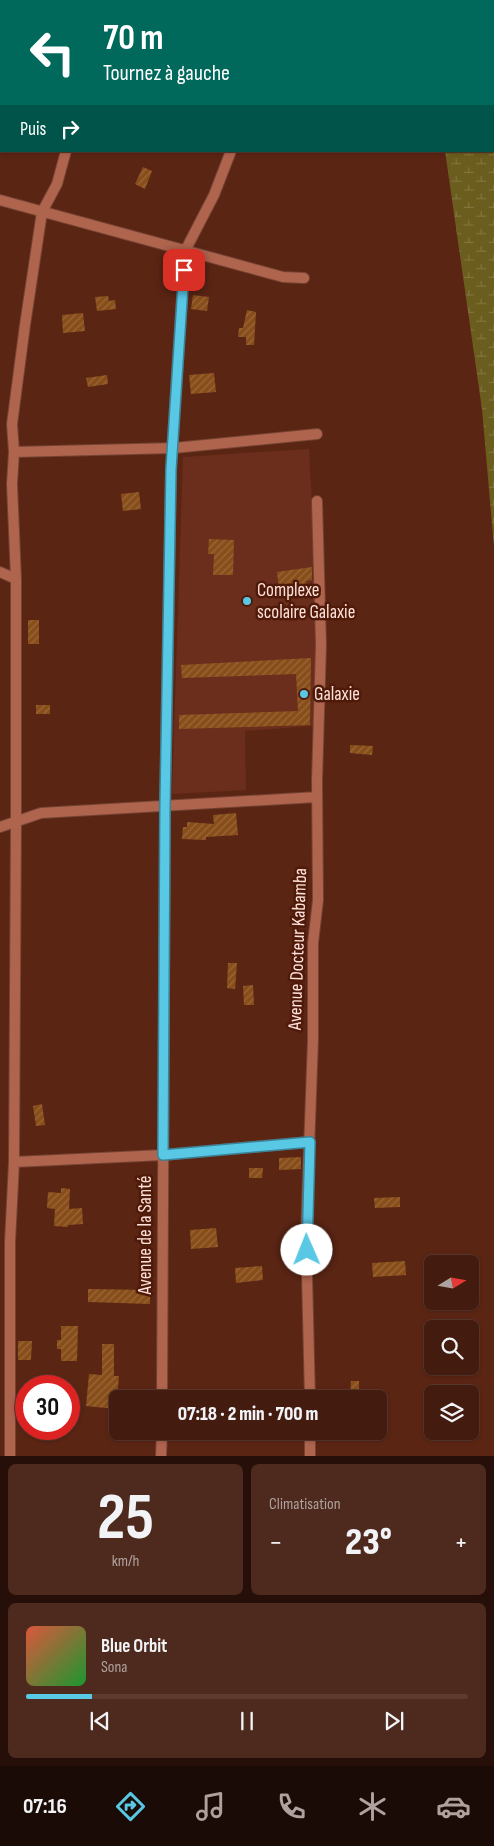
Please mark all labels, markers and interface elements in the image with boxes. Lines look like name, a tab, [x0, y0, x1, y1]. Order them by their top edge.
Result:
text: 70 m	[103, 17, 163, 60]
icon: left	[20, 20, 85, 85]
text: Tournez à gauche	[103, 60, 230, 87]
icon: right	[56, 115, 84, 143]
text: Puis	[20, 118, 46, 141]
pin	[163, 249, 205, 291]
icon: arrive	[170, 256, 198, 284]
place label: Complexe scolaire Galaxie	[257, 579, 355, 624]
marker: Complexe scolaire Galaxie	[241, 595, 253, 607]
place label: Galaxie	[314, 683, 360, 706]
marker: Galaxie	[298, 688, 310, 700]
street label: Avenue Docteur Kabamba	[284, 868, 312, 1031]
street label: Avenue de la Santé	[134, 1176, 157, 1295]
position arrow	[280, 1223, 332, 1275]
north arrow	[424, 1255, 479, 1310]
map controls	[424, 1255, 479, 1440]
button: search	[424, 1320, 479, 1375]
speed limit sign: 30	[15, 1375, 80, 1440]
button: layers	[424, 1385, 479, 1440]
text: 07:18 · 2 min · 700 m	[178, 1403, 318, 1426]
text: 25	[97, 1480, 154, 1558]
text: Climatisation	[269, 1495, 341, 1514]
text: 23°	[345, 1520, 392, 1565]
text: −	[269, 1526, 283, 1559]
text: +	[454, 1526, 468, 1559]
text: km/h	[112, 1552, 139, 1571]
text: Blue Orbit	[101, 1635, 167, 1658]
text: Sona	[101, 1658, 128, 1677]
icon: previous	[86, 1707, 114, 1735]
icon: pause	[233, 1707, 261, 1735]
icon: next	[380, 1707, 408, 1735]
icon: directions	[113, 1789, 148, 1824]
icon: music	[193, 1789, 228, 1824]
icon: phone	[274, 1789, 309, 1824]
icon: climate	[355, 1789, 390, 1824]
icon: car	[436, 1789, 471, 1824]
text: 07:16	[23, 1793, 67, 1820]

